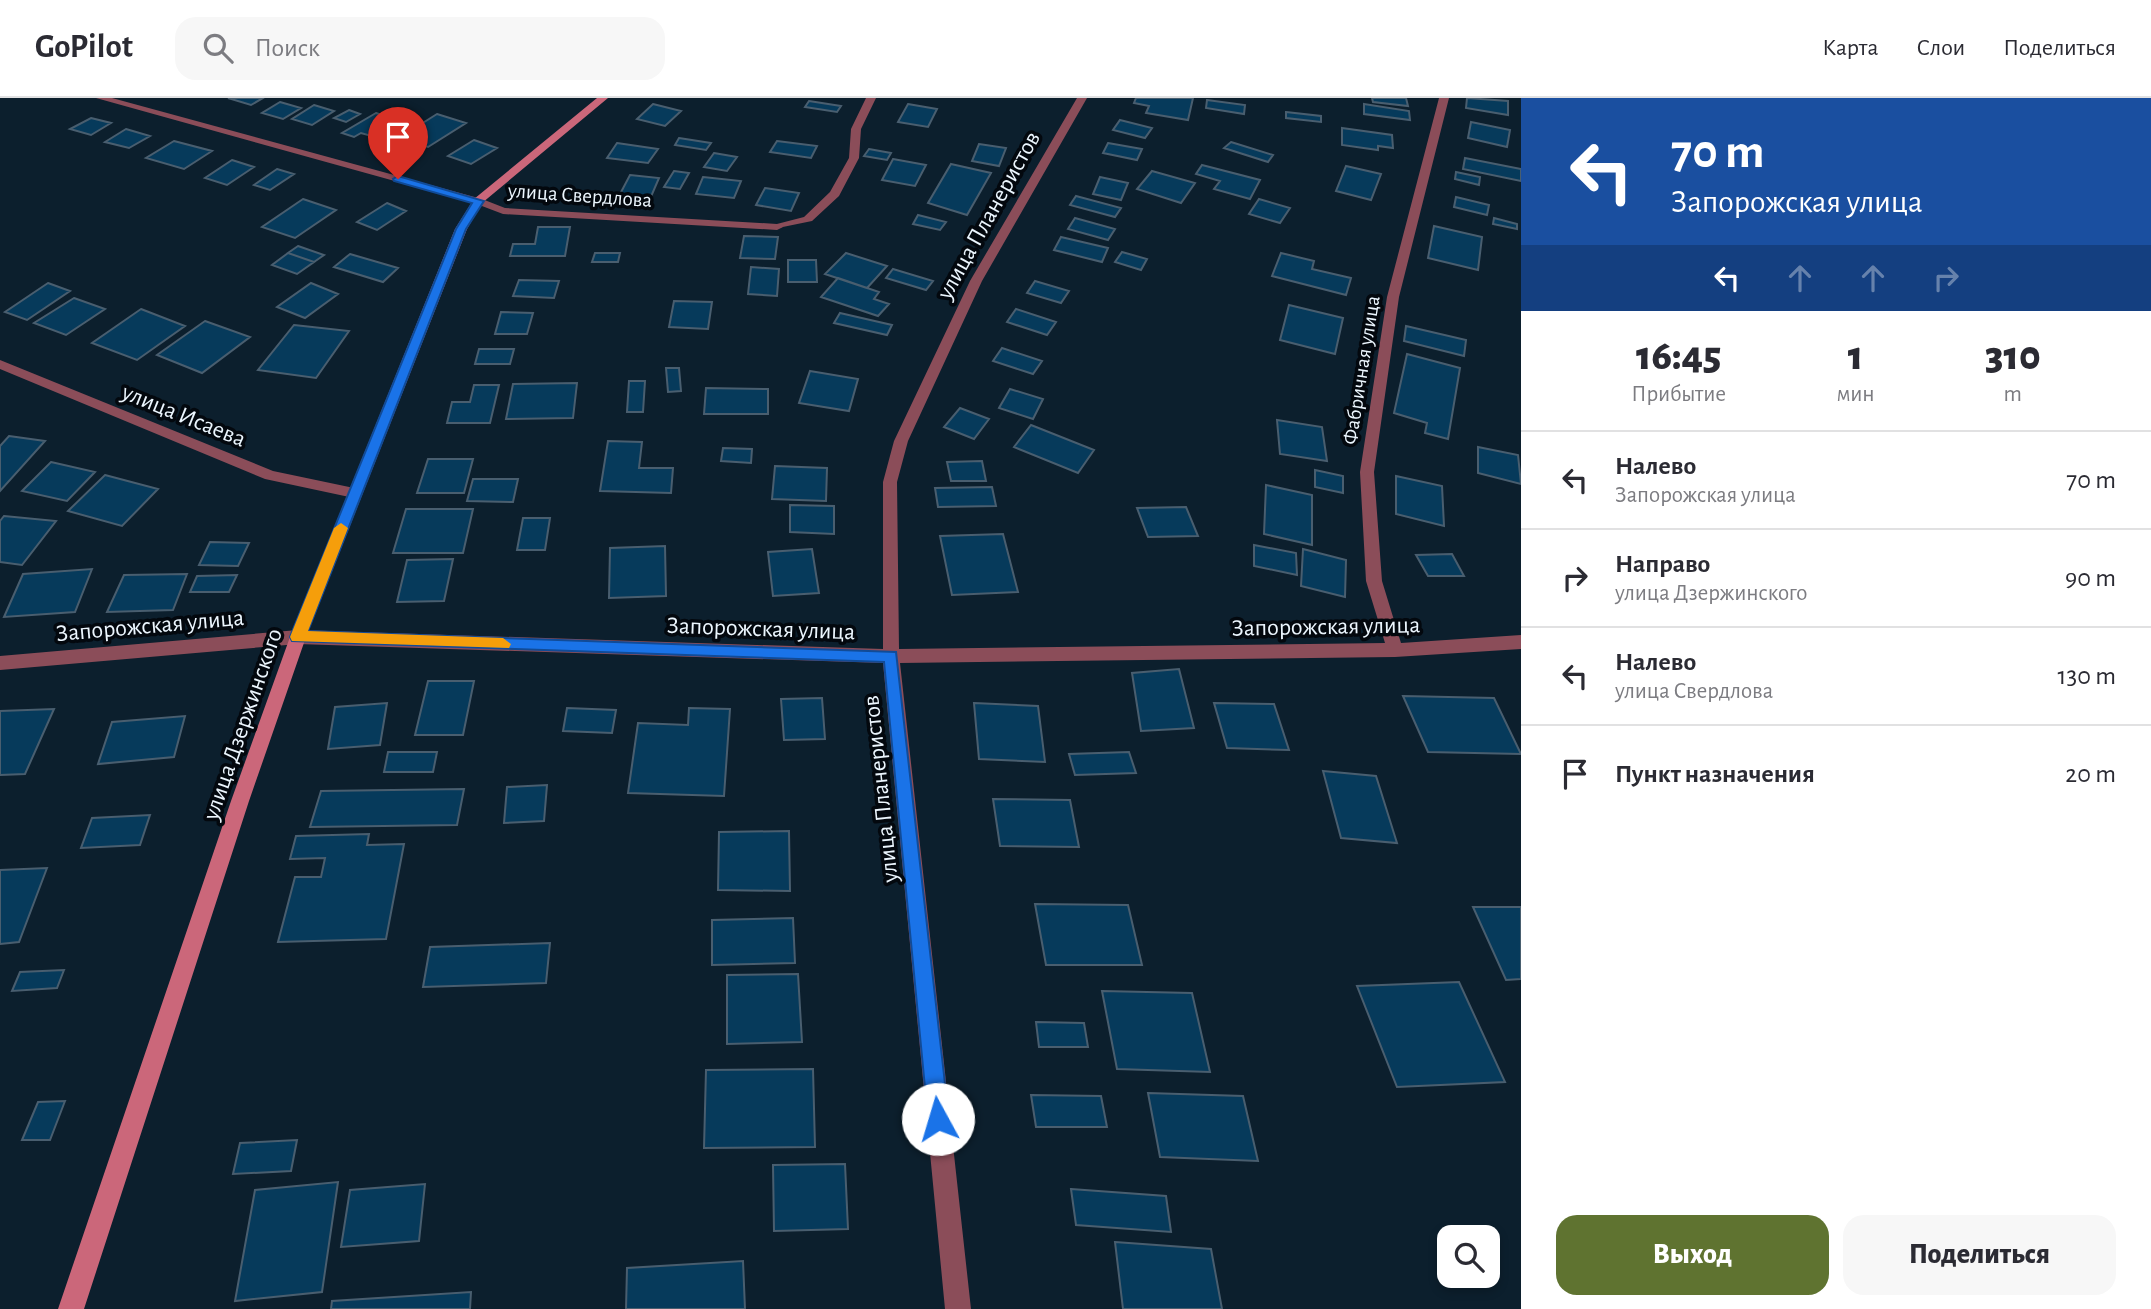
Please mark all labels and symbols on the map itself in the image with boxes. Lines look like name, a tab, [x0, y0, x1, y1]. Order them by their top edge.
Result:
pin	[368, 107, 428, 179]
street label: улица Планеристов	[932, 127, 1045, 304]
street label: улица Свердлова	[506, 180, 653, 211]
street label: Фабричная улица	[1339, 294, 1384, 446]
street label: улица Исаева	[117, 380, 249, 452]
street label: Запорожская улица	[55, 606, 245, 646]
street label: Запорожская улица	[1231, 613, 1421, 641]
street label: Запорожская улица	[666, 614, 856, 644]
street label: улица Дзержинского	[199, 626, 287, 824]
street label: улица Планеристов	[859, 694, 903, 885]
position arrow	[901, 1082, 975, 1156]

